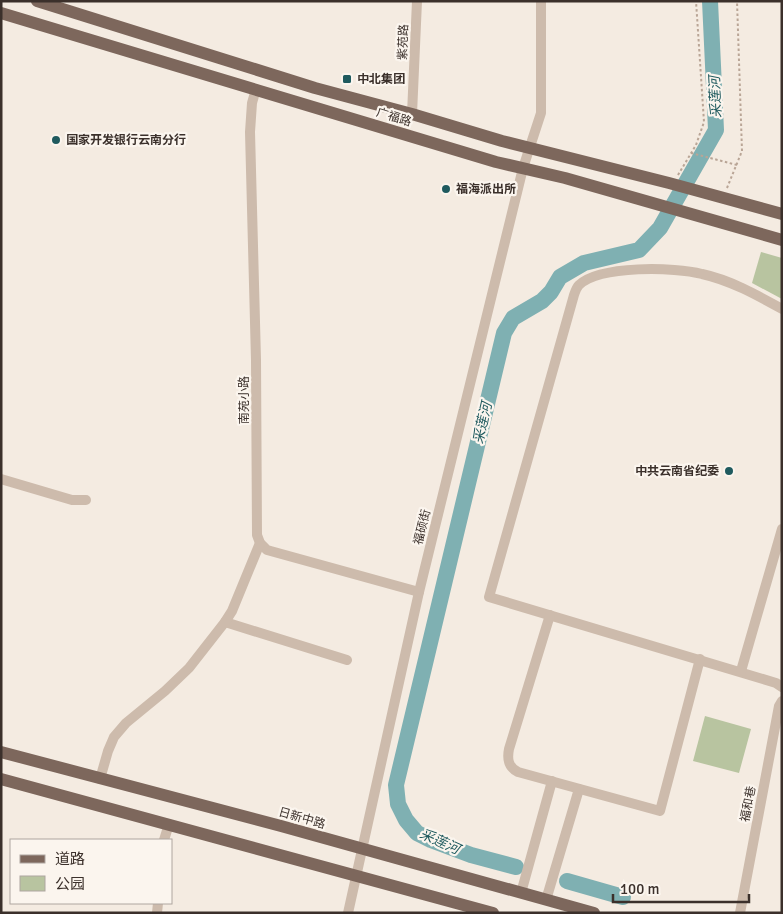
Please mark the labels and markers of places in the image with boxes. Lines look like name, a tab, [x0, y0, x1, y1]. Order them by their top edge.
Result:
place label: 中北集团	[357, 72, 405, 87]
marker: 中北集团	[341, 73, 353, 85]
place label: 国家开发银行云南分行	[66, 133, 186, 148]
marker: 国家开发银行云南分行	[50, 134, 62, 146]
place label: 福海派出所	[456, 182, 516, 197]
marker: 福海派出所	[440, 183, 452, 195]
place label: 中共云南省纪委	[635, 464, 719, 479]
marker: 中共云南省纪委	[723, 465, 735, 477]

